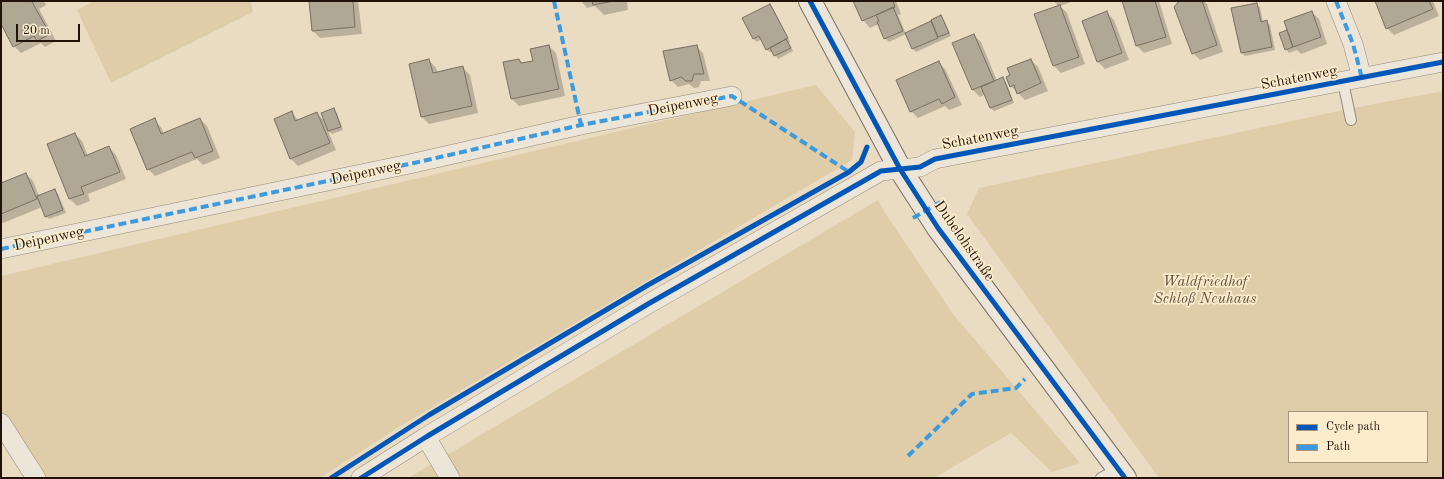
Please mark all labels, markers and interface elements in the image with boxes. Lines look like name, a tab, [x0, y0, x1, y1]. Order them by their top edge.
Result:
scale bar	[18, 16, 82, 42]
text: 20 m	[23, 25, 50, 37]
street label: Schatenweg	[1259, 62, 1339, 94]
street label: Deipenweg	[646, 89, 720, 121]
street label: Schatenweg	[940, 122, 1020, 154]
street label: Deipenweg	[329, 157, 403, 189]
street label: Dubelohstraße	[930, 197, 998, 285]
street label: Deipenweg	[12, 223, 86, 255]
park label: Waldfriedhof Schloß Neuhaus	[1153, 273, 1257, 308]
legend	[1288, 411, 1428, 463]
text: Cycle path	[1326, 421, 1380, 433]
text: Path	[1326, 441, 1350, 453]

